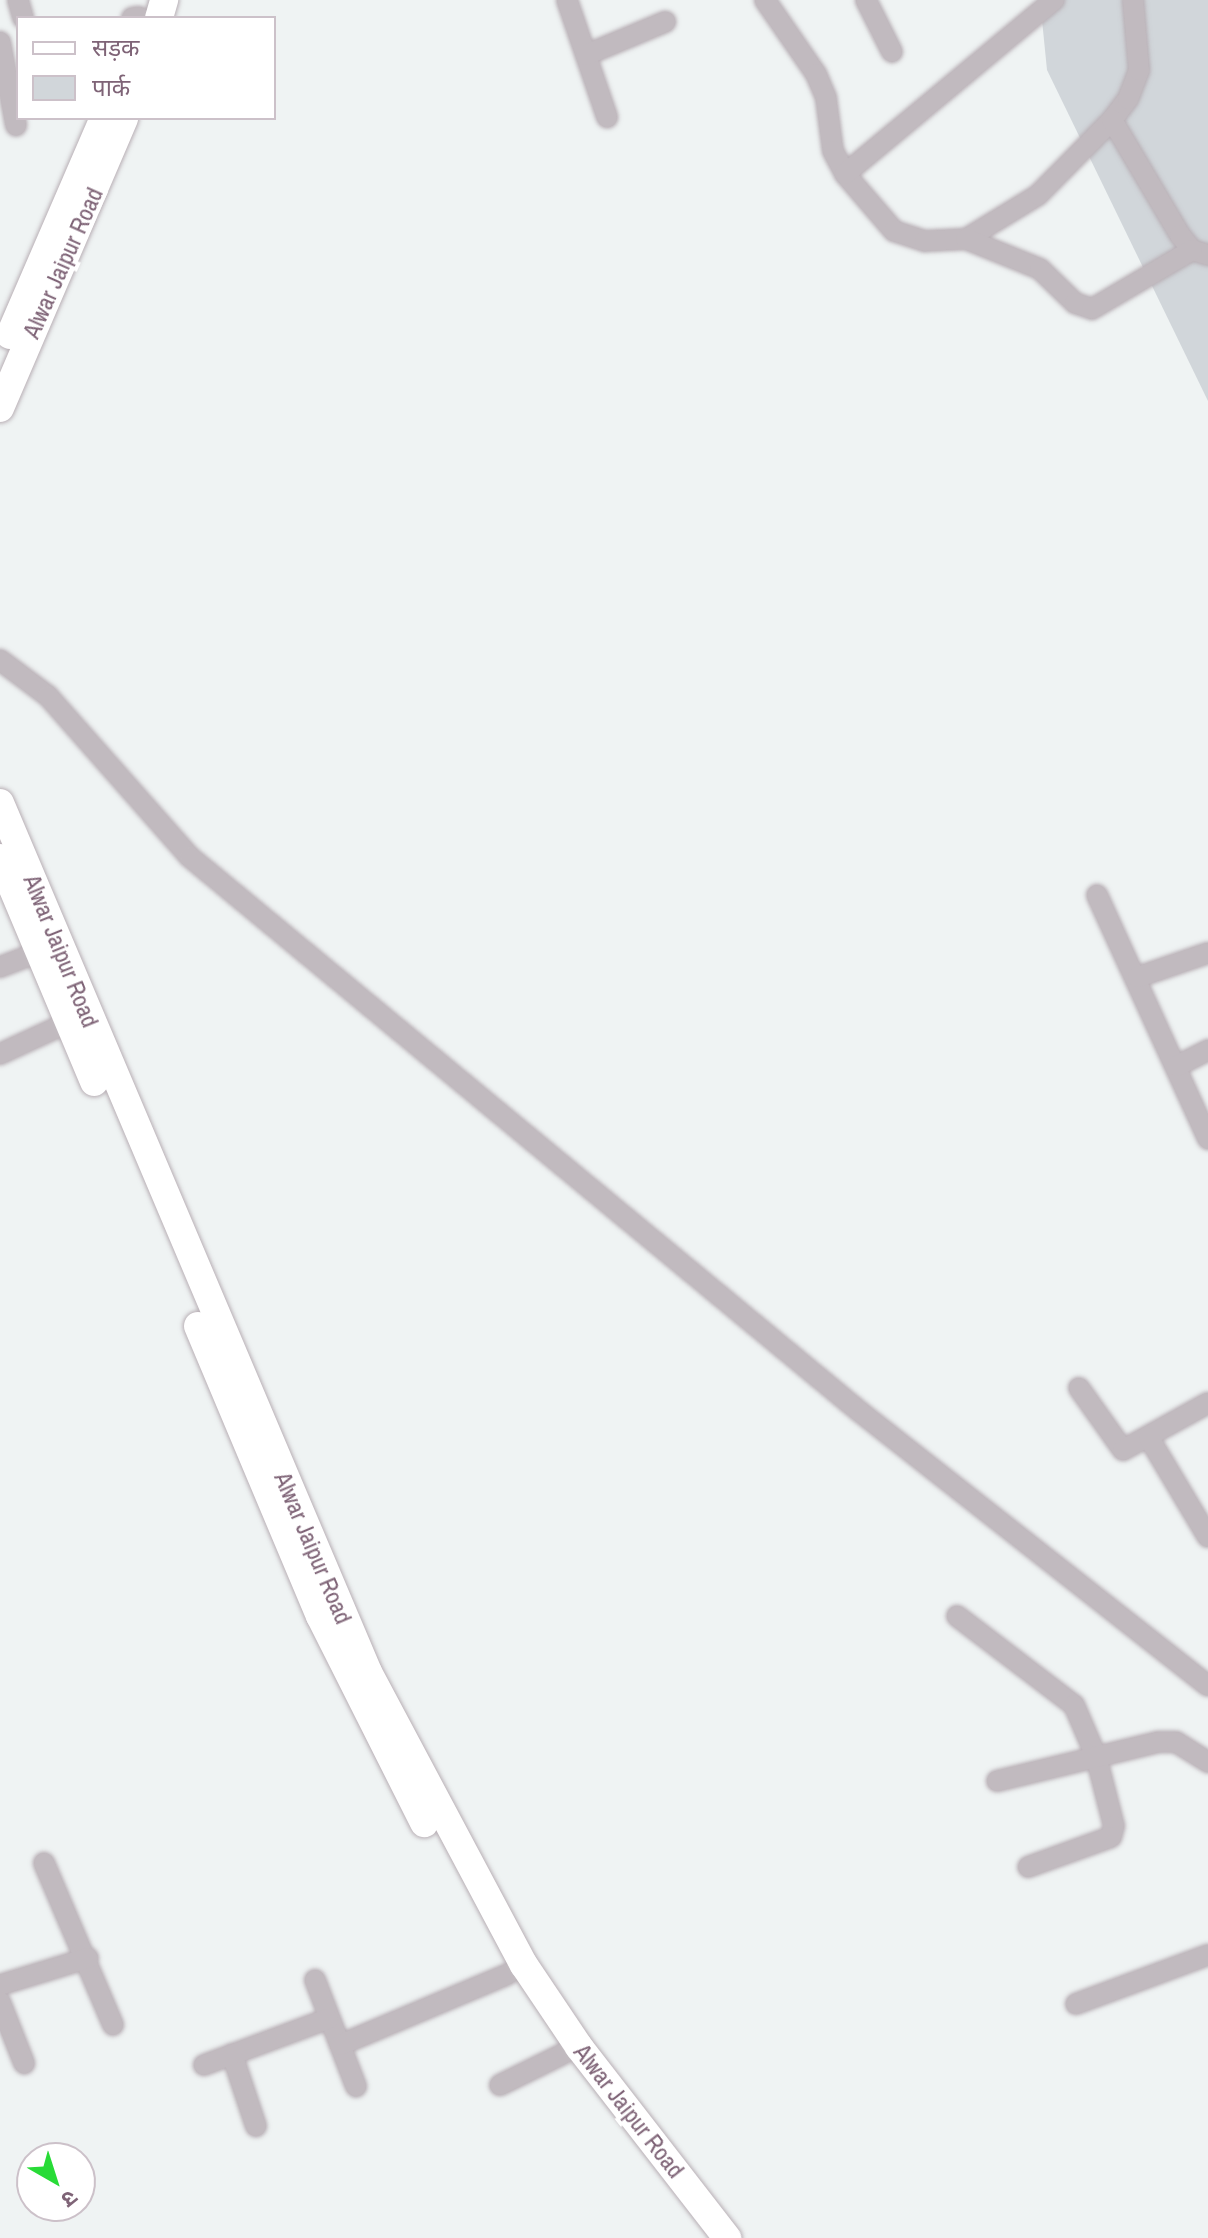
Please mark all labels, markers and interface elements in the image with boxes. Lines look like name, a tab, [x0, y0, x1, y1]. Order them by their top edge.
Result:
legend	[16, 16, 276, 120]
text: सड़क	[92, 31, 140, 63]
text: पार्क	[92, 71, 130, 103]
street label: Alwar Jaipur Road	[17, 183, 109, 343]
street label: Alwar Jaipur Road	[17, 871, 105, 1031]
street label: Alwar Jaipur Road	[268, 1468, 358, 1628]
street label: Alwar Jaipur Road	[568, 2038, 690, 2184]
north arrow	[16, 2142, 96, 2222]
text: उ	[55, 2183, 84, 2215]

